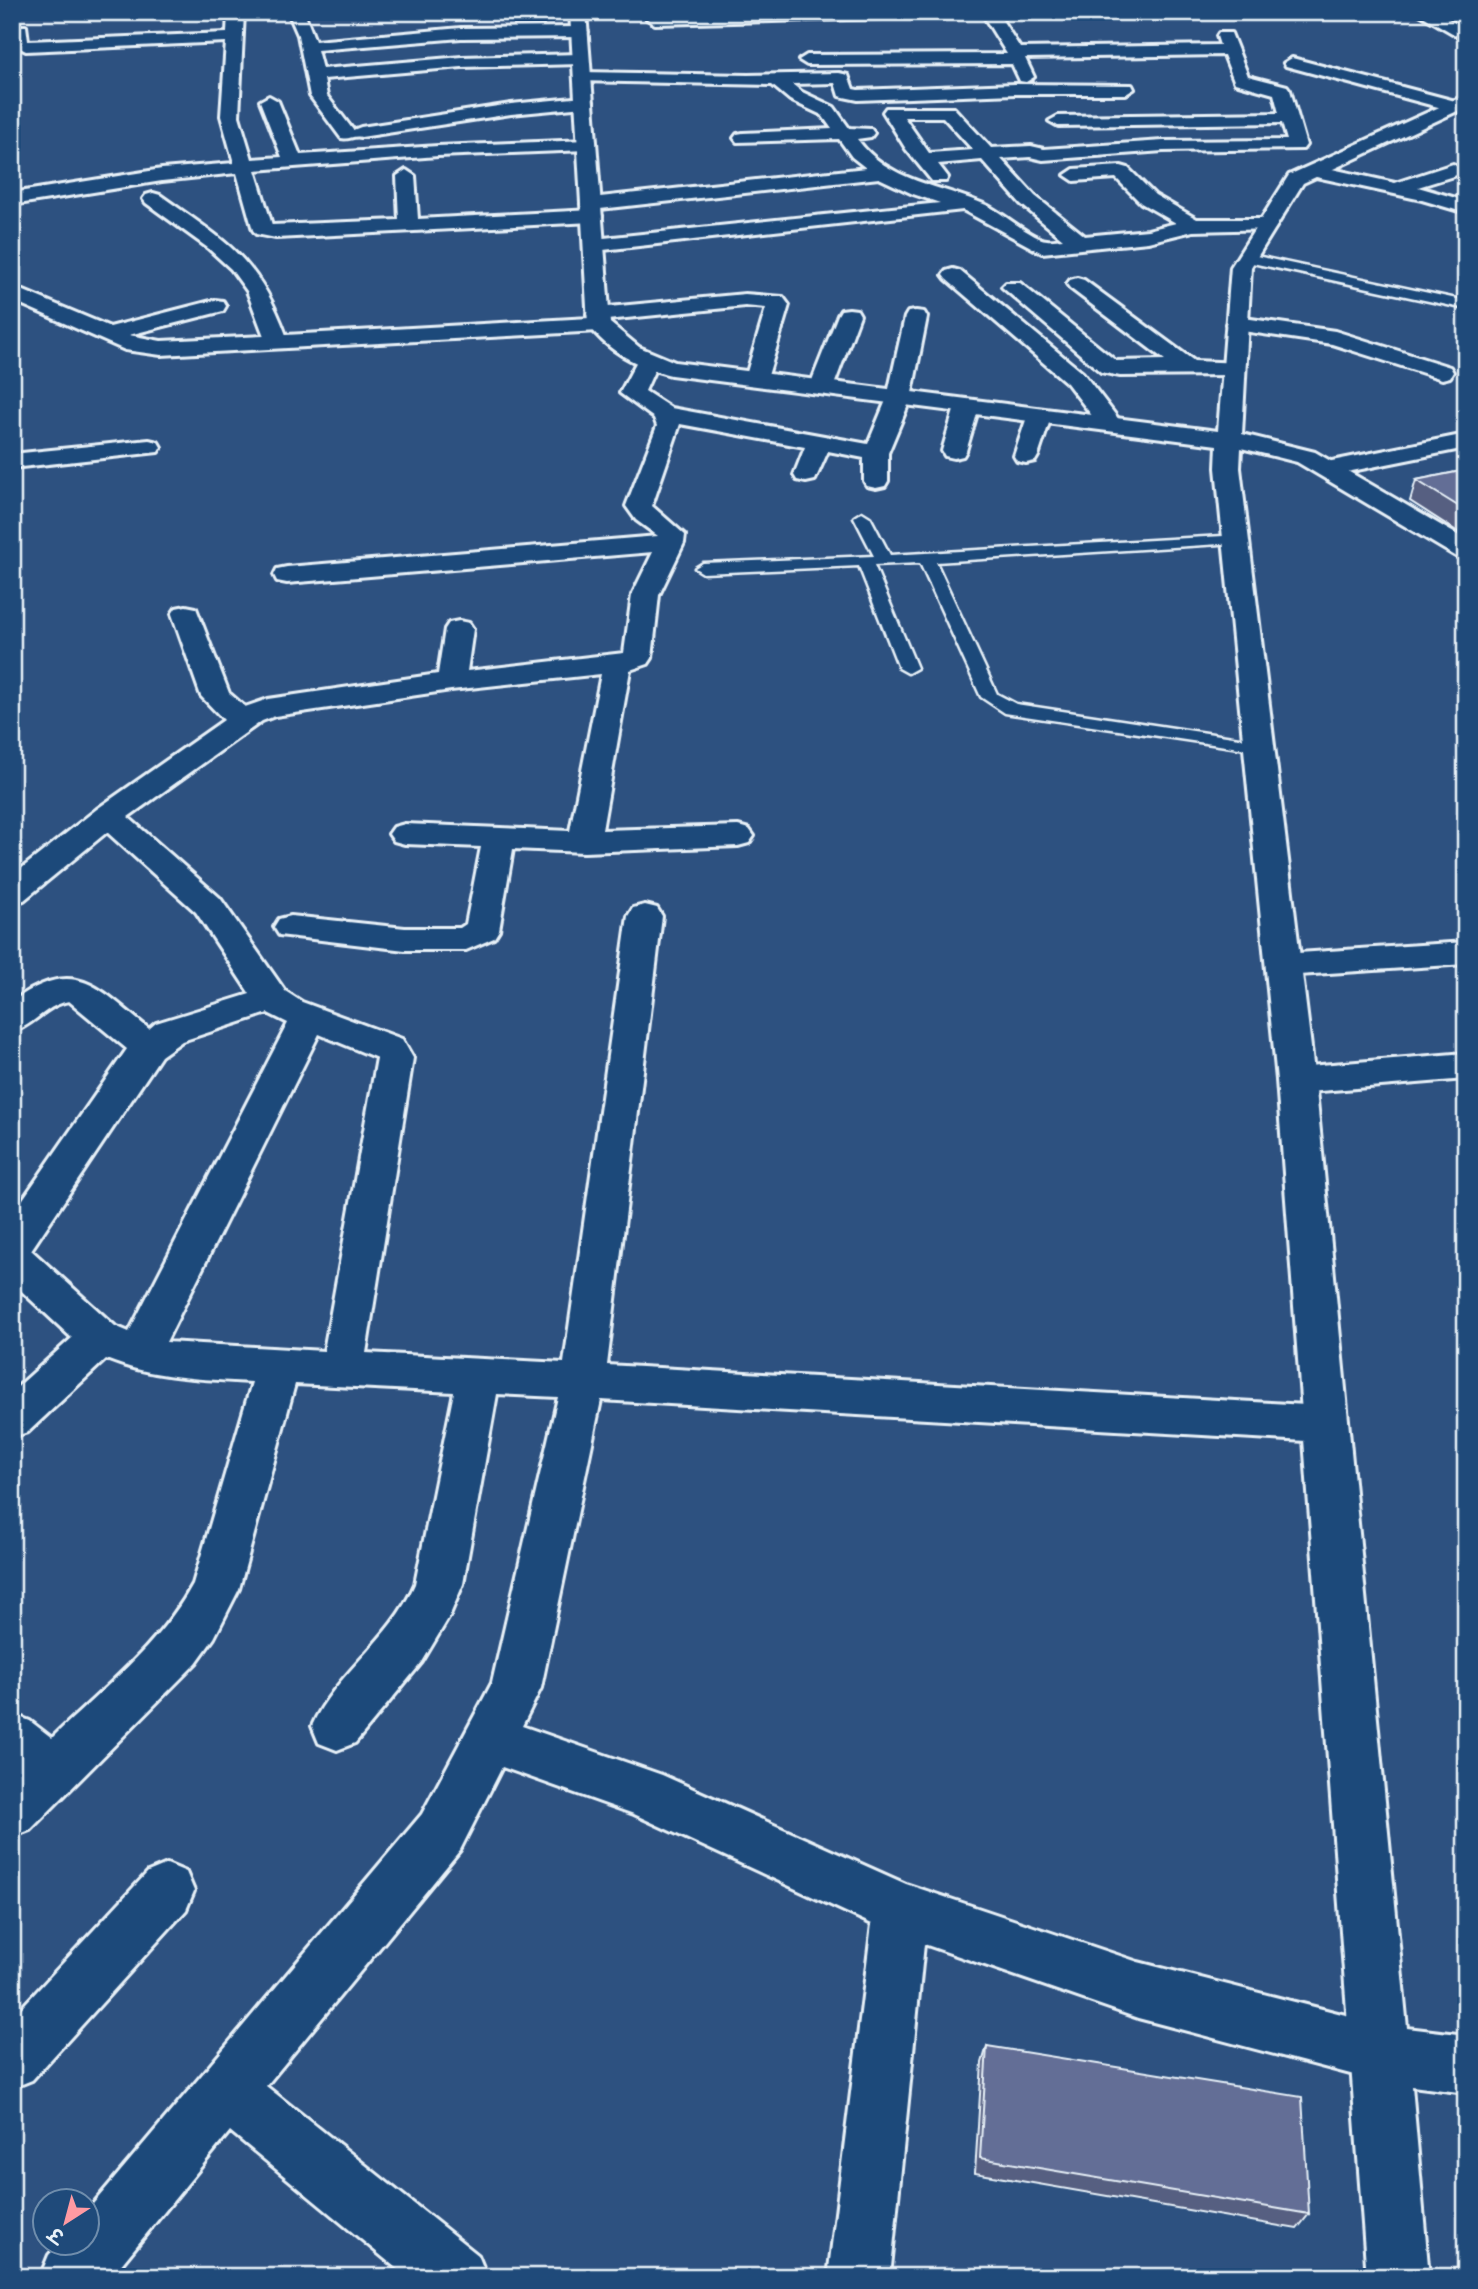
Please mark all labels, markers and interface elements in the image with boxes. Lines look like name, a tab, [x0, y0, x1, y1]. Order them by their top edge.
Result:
north arrow	[32, 2188, 102, 2258]
text: उ	[40, 2220, 70, 2253]

